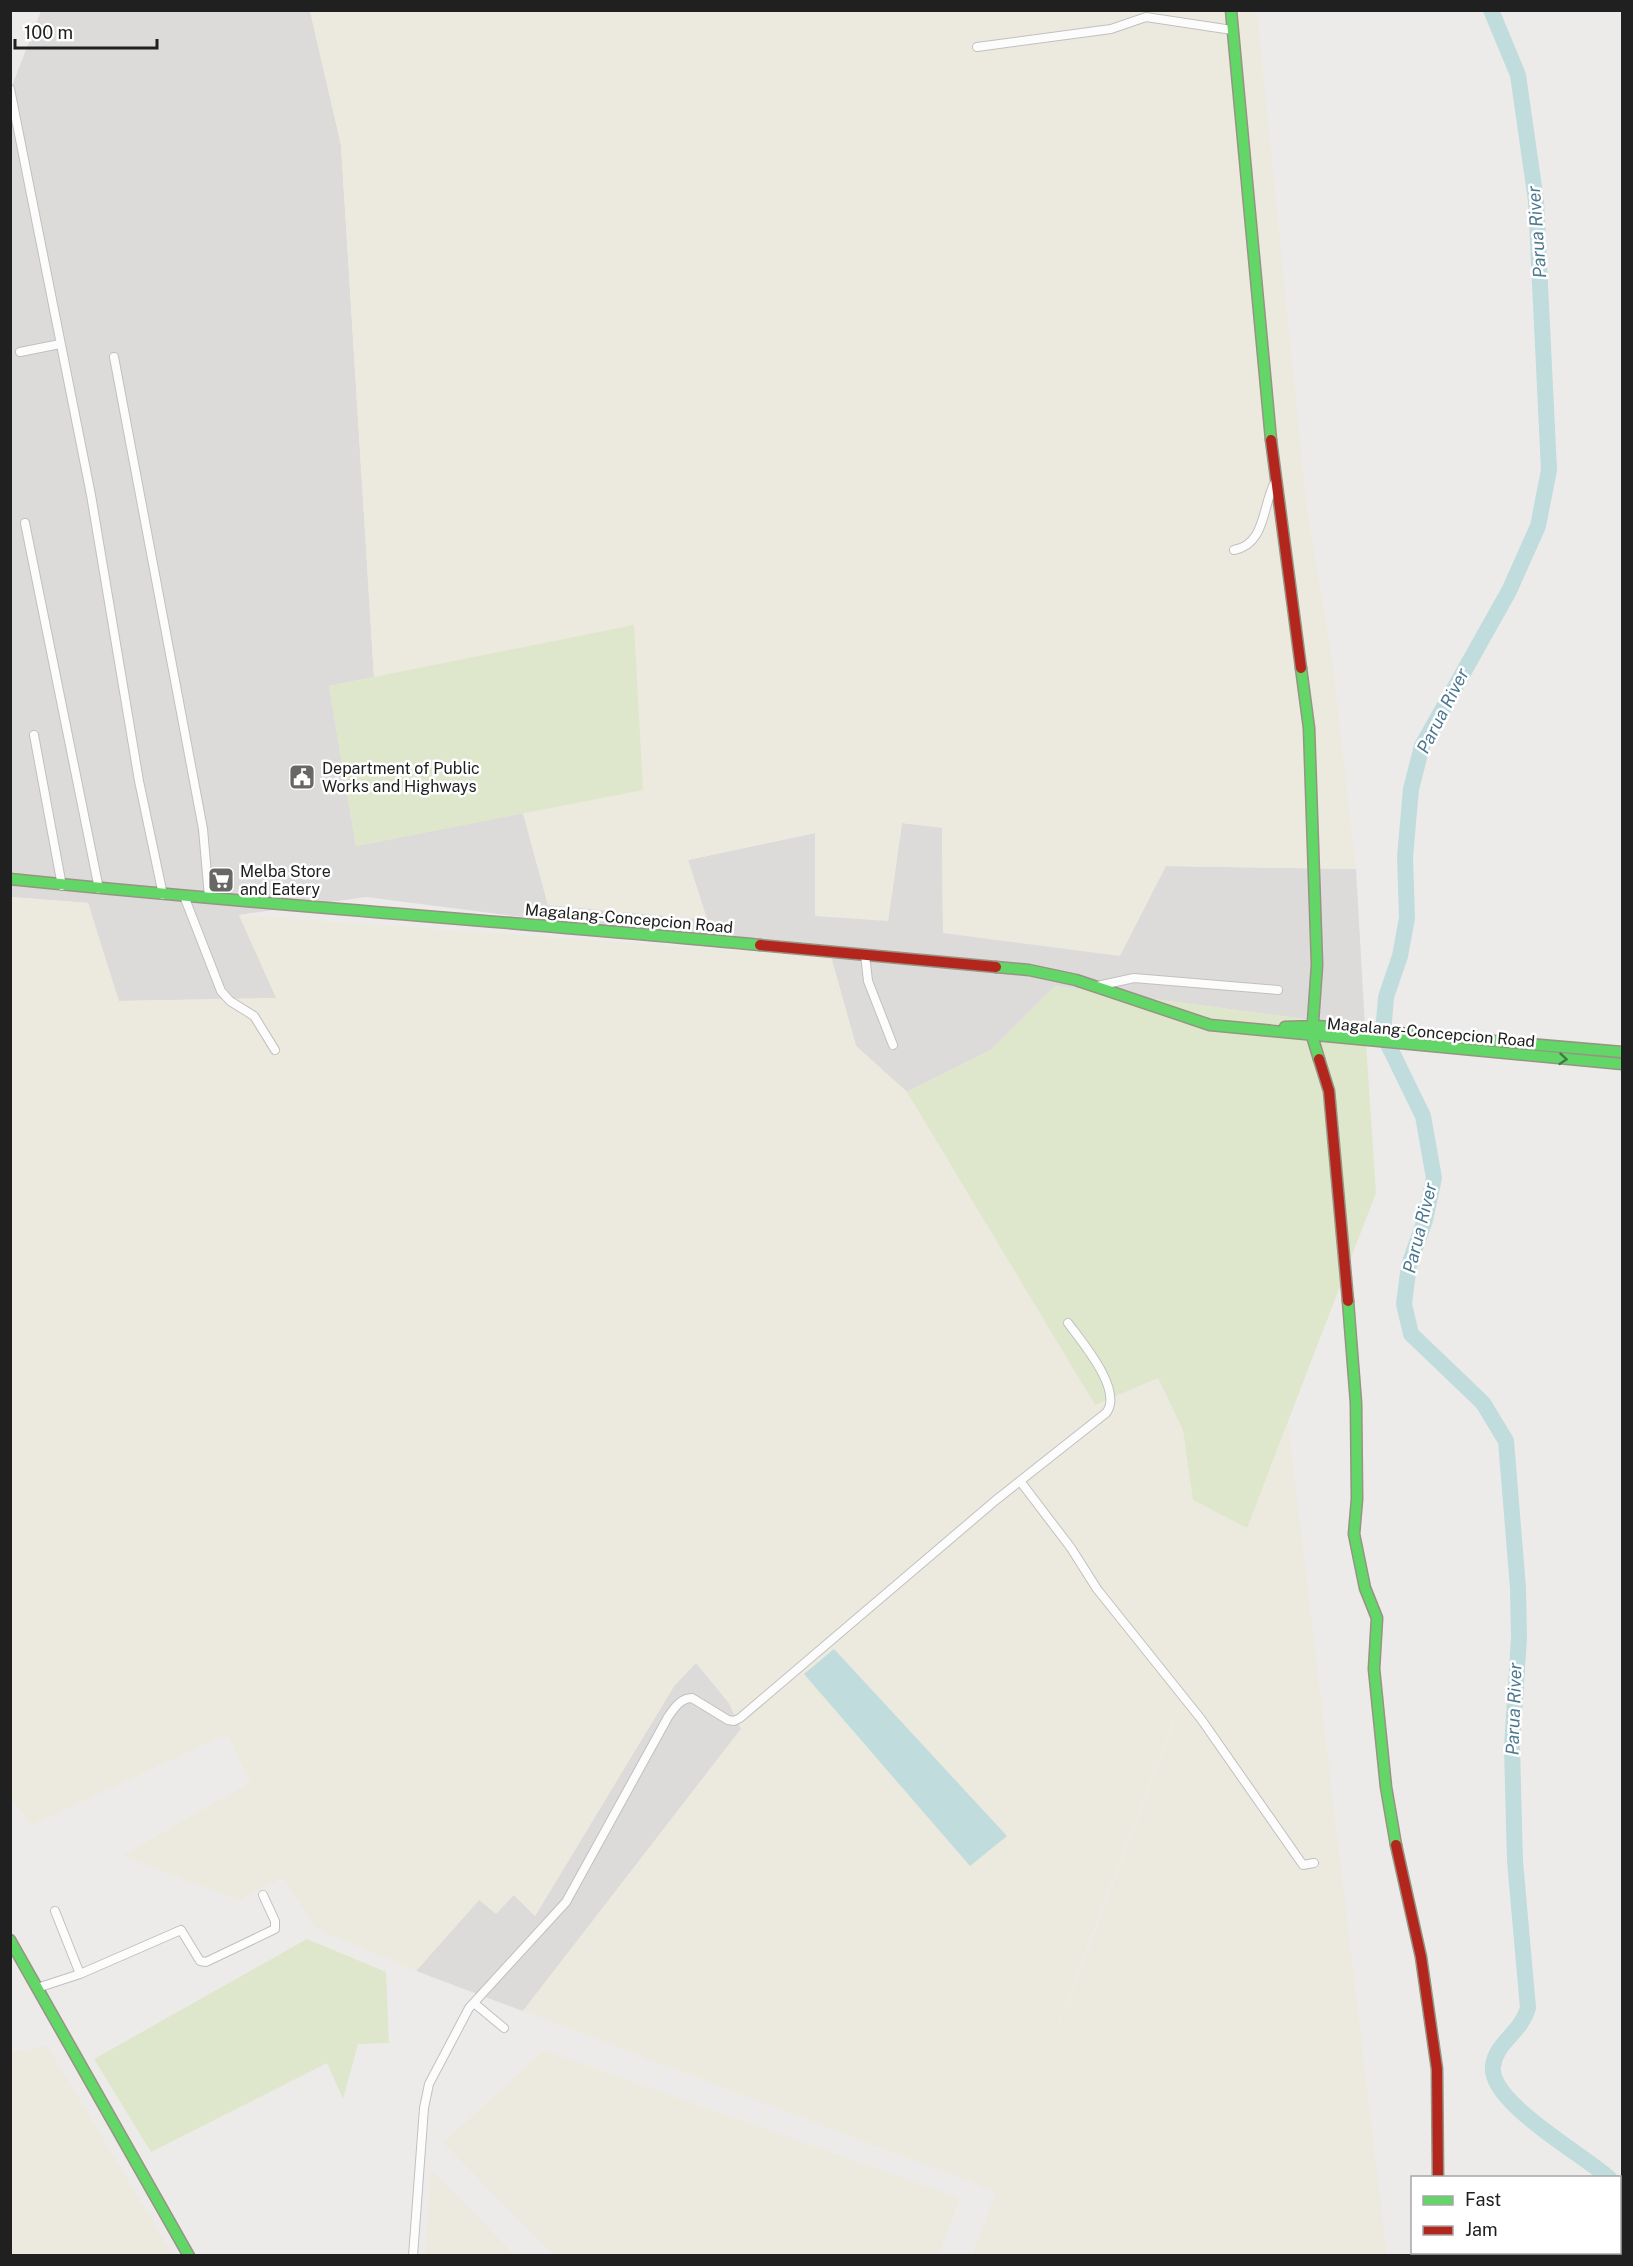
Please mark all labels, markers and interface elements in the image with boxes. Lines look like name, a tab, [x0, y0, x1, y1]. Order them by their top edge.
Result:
scale bar	[15, 12, 158, 50]
text: 100 m	[24, 22, 73, 43]
water label: Parua River	[1523, 185, 1550, 279]
water label: Parua River	[1412, 665, 1473, 757]
place label: Department of Public Works and Highways	[322, 759, 480, 796]
public building icon: Department of Public Works and Highways	[287, 762, 317, 792]
place label: Melba Store and Eatery	[240, 862, 331, 899]
supermarket icon: Melba Store and Eatery	[206, 865, 236, 895]
street label: Magalang-Concepcion Road	[524, 900, 734, 937]
street label: Magalang-Concepcion Road	[1326, 1014, 1536, 1051]
one-way arrow	[1558, 1052, 1567, 1065]
water label: Parua River	[1398, 1180, 1441, 1275]
water label: Parua River	[1501, 1662, 1526, 1756]
legend	[1411, 2176, 1621, 2254]
text: Fast	[1465, 2189, 1501, 2210]
text: Jam	[1465, 2219, 1498, 2240]

